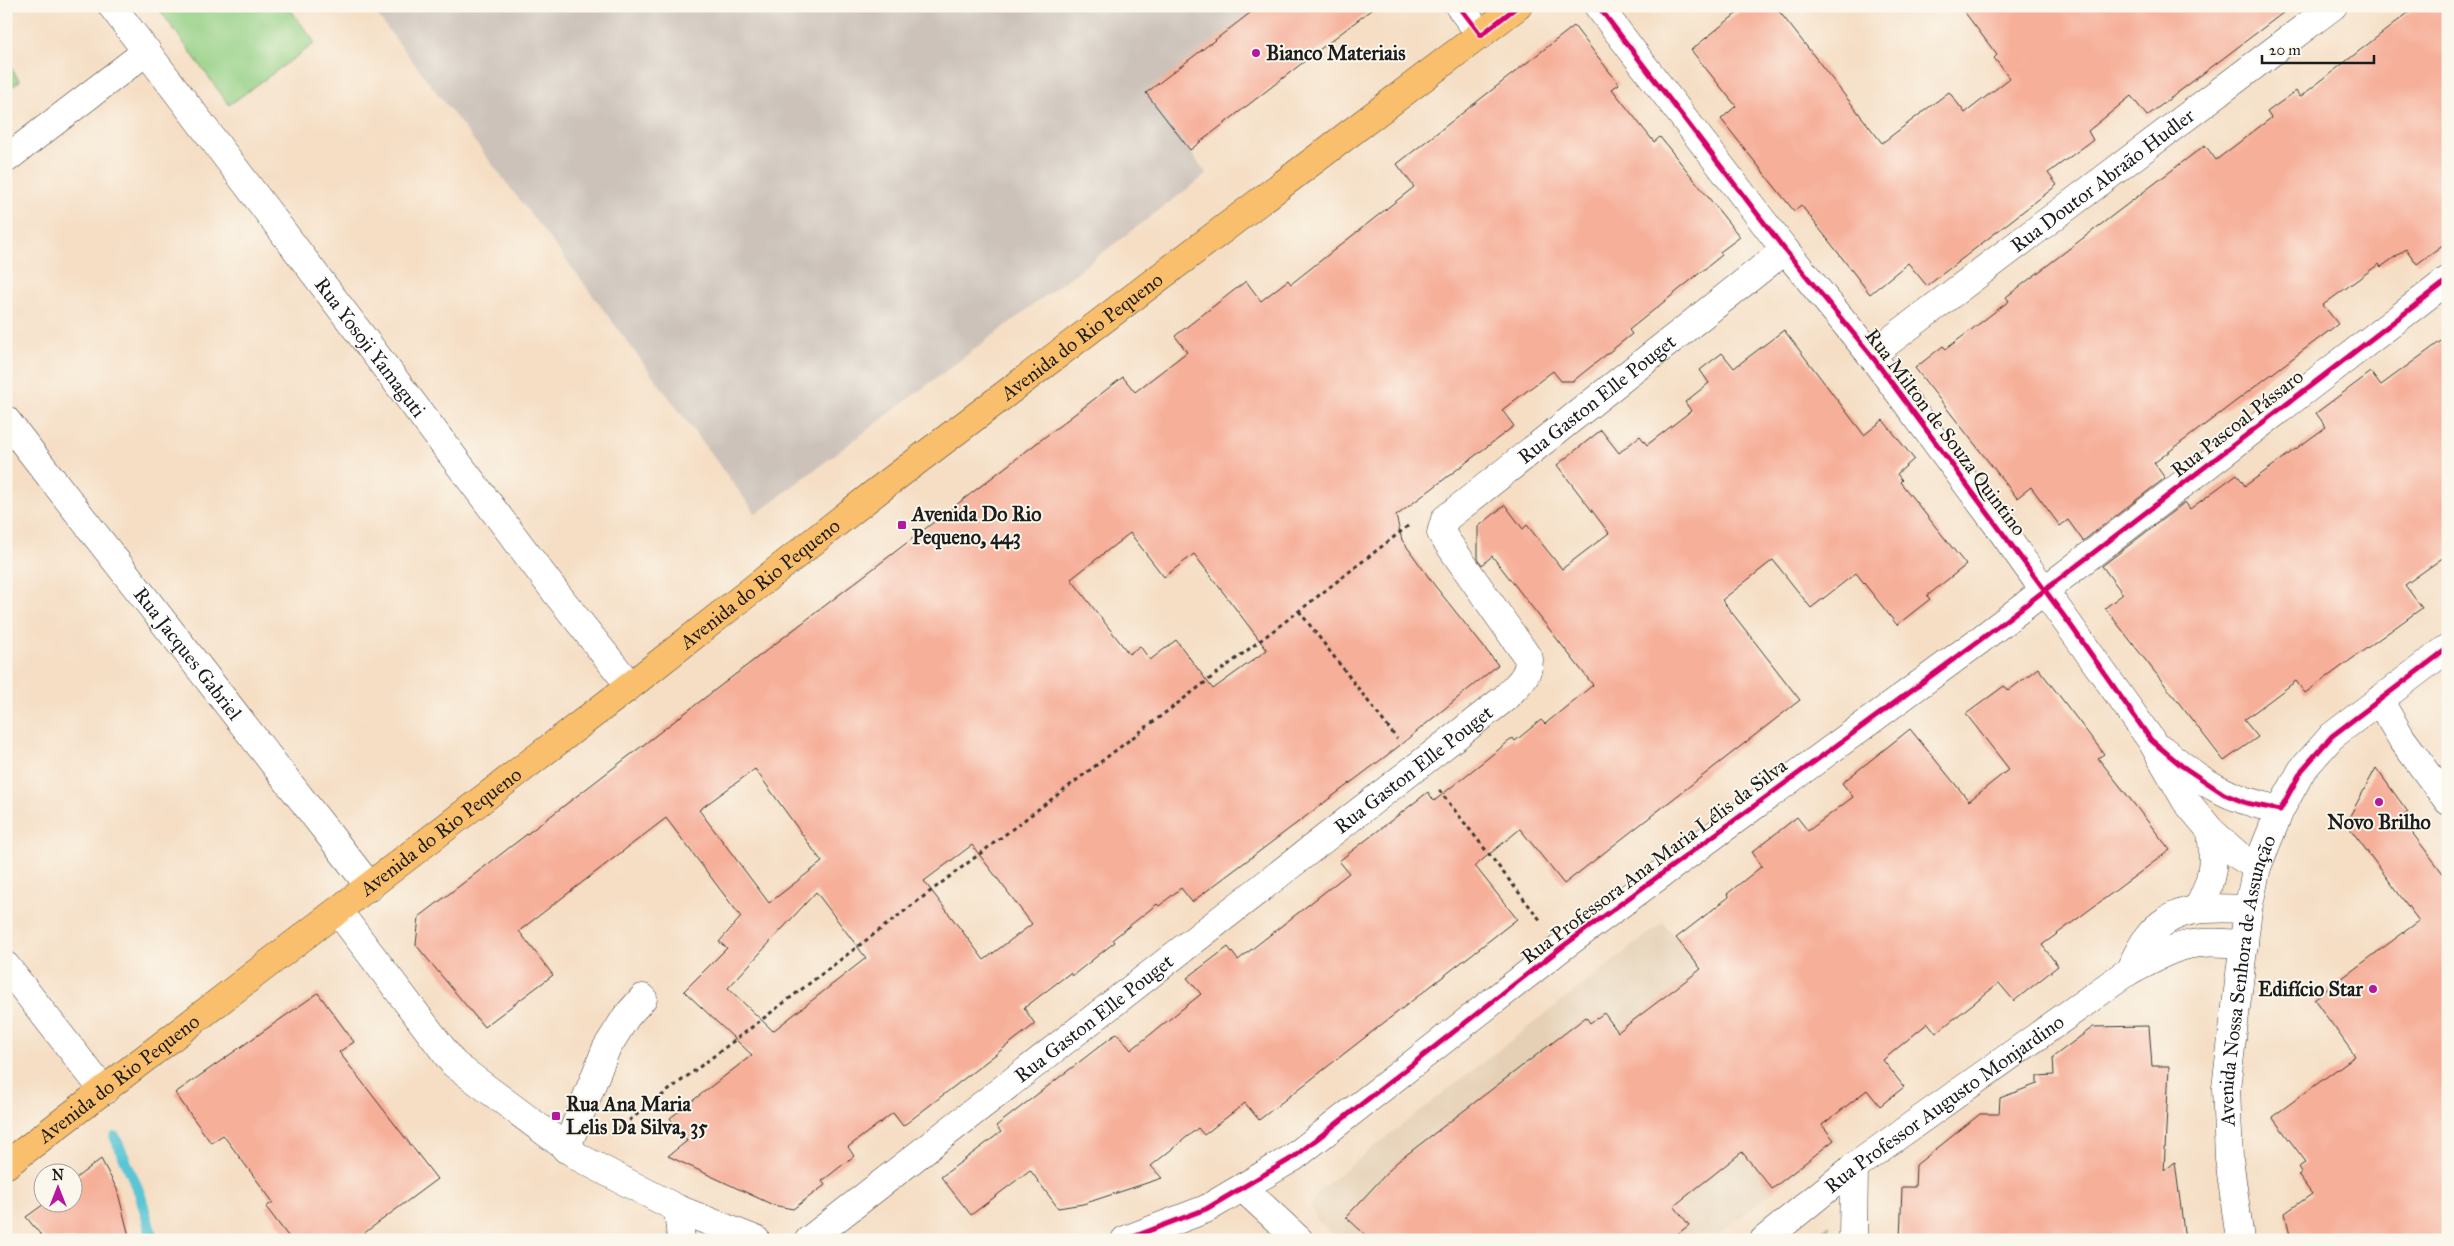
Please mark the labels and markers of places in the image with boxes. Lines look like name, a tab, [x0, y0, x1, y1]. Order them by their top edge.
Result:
place label: Bianco Materiais	[1266, 41, 1406, 65]
marker: Bianco Materiais	[1250, 47, 1262, 59]
place label: Avenida Do Rio Pequeno, 443	[910, 502, 1041, 550]
marker: Avenida Do Rio Pequeno, 443	[896, 519, 908, 531]
marker: Novo Brilho	[2373, 796, 2385, 808]
place label: Novo Brilho	[2327, 810, 2431, 834]
place label: Edifício Star	[2258, 977, 2363, 1001]
marker: Edifício Star	[2367, 983, 2379, 995]
place label: Rua Ana Maria Lelis Da Silva, 35	[566, 1092, 708, 1140]
marker: Rua Ana Maria Lelis Da Silva, 35	[550, 1110, 562, 1122]

